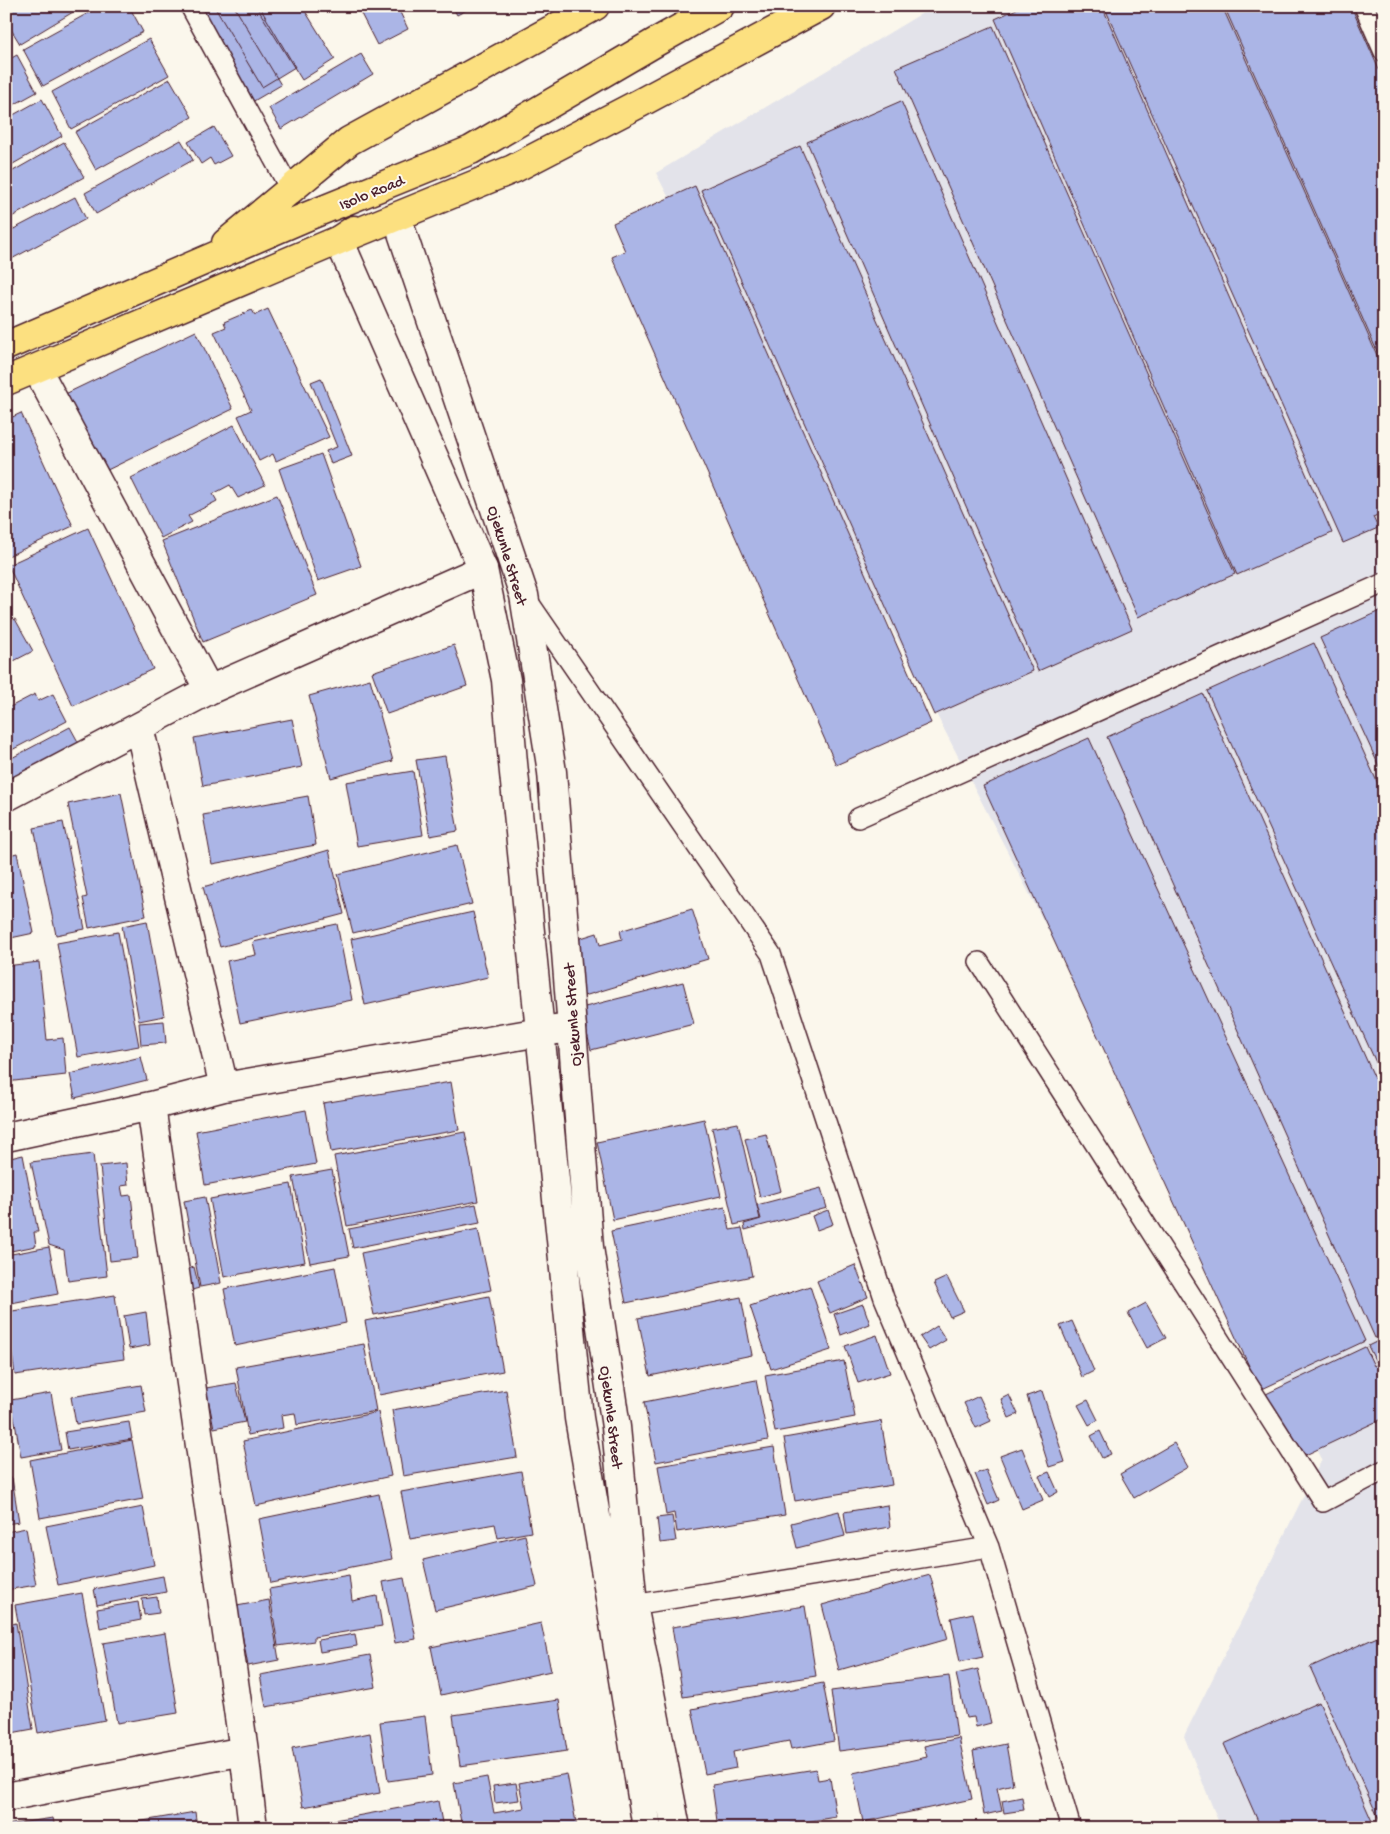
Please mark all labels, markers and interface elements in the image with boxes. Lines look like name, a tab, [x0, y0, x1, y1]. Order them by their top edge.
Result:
street label: Isolo Road	[337, 172, 409, 216]
street label: Ojekunle Street	[482, 504, 530, 609]
street label: Ojekunle Street	[561, 961, 588, 1067]
street label: Ojekunle Street	[594, 1365, 625, 1471]

